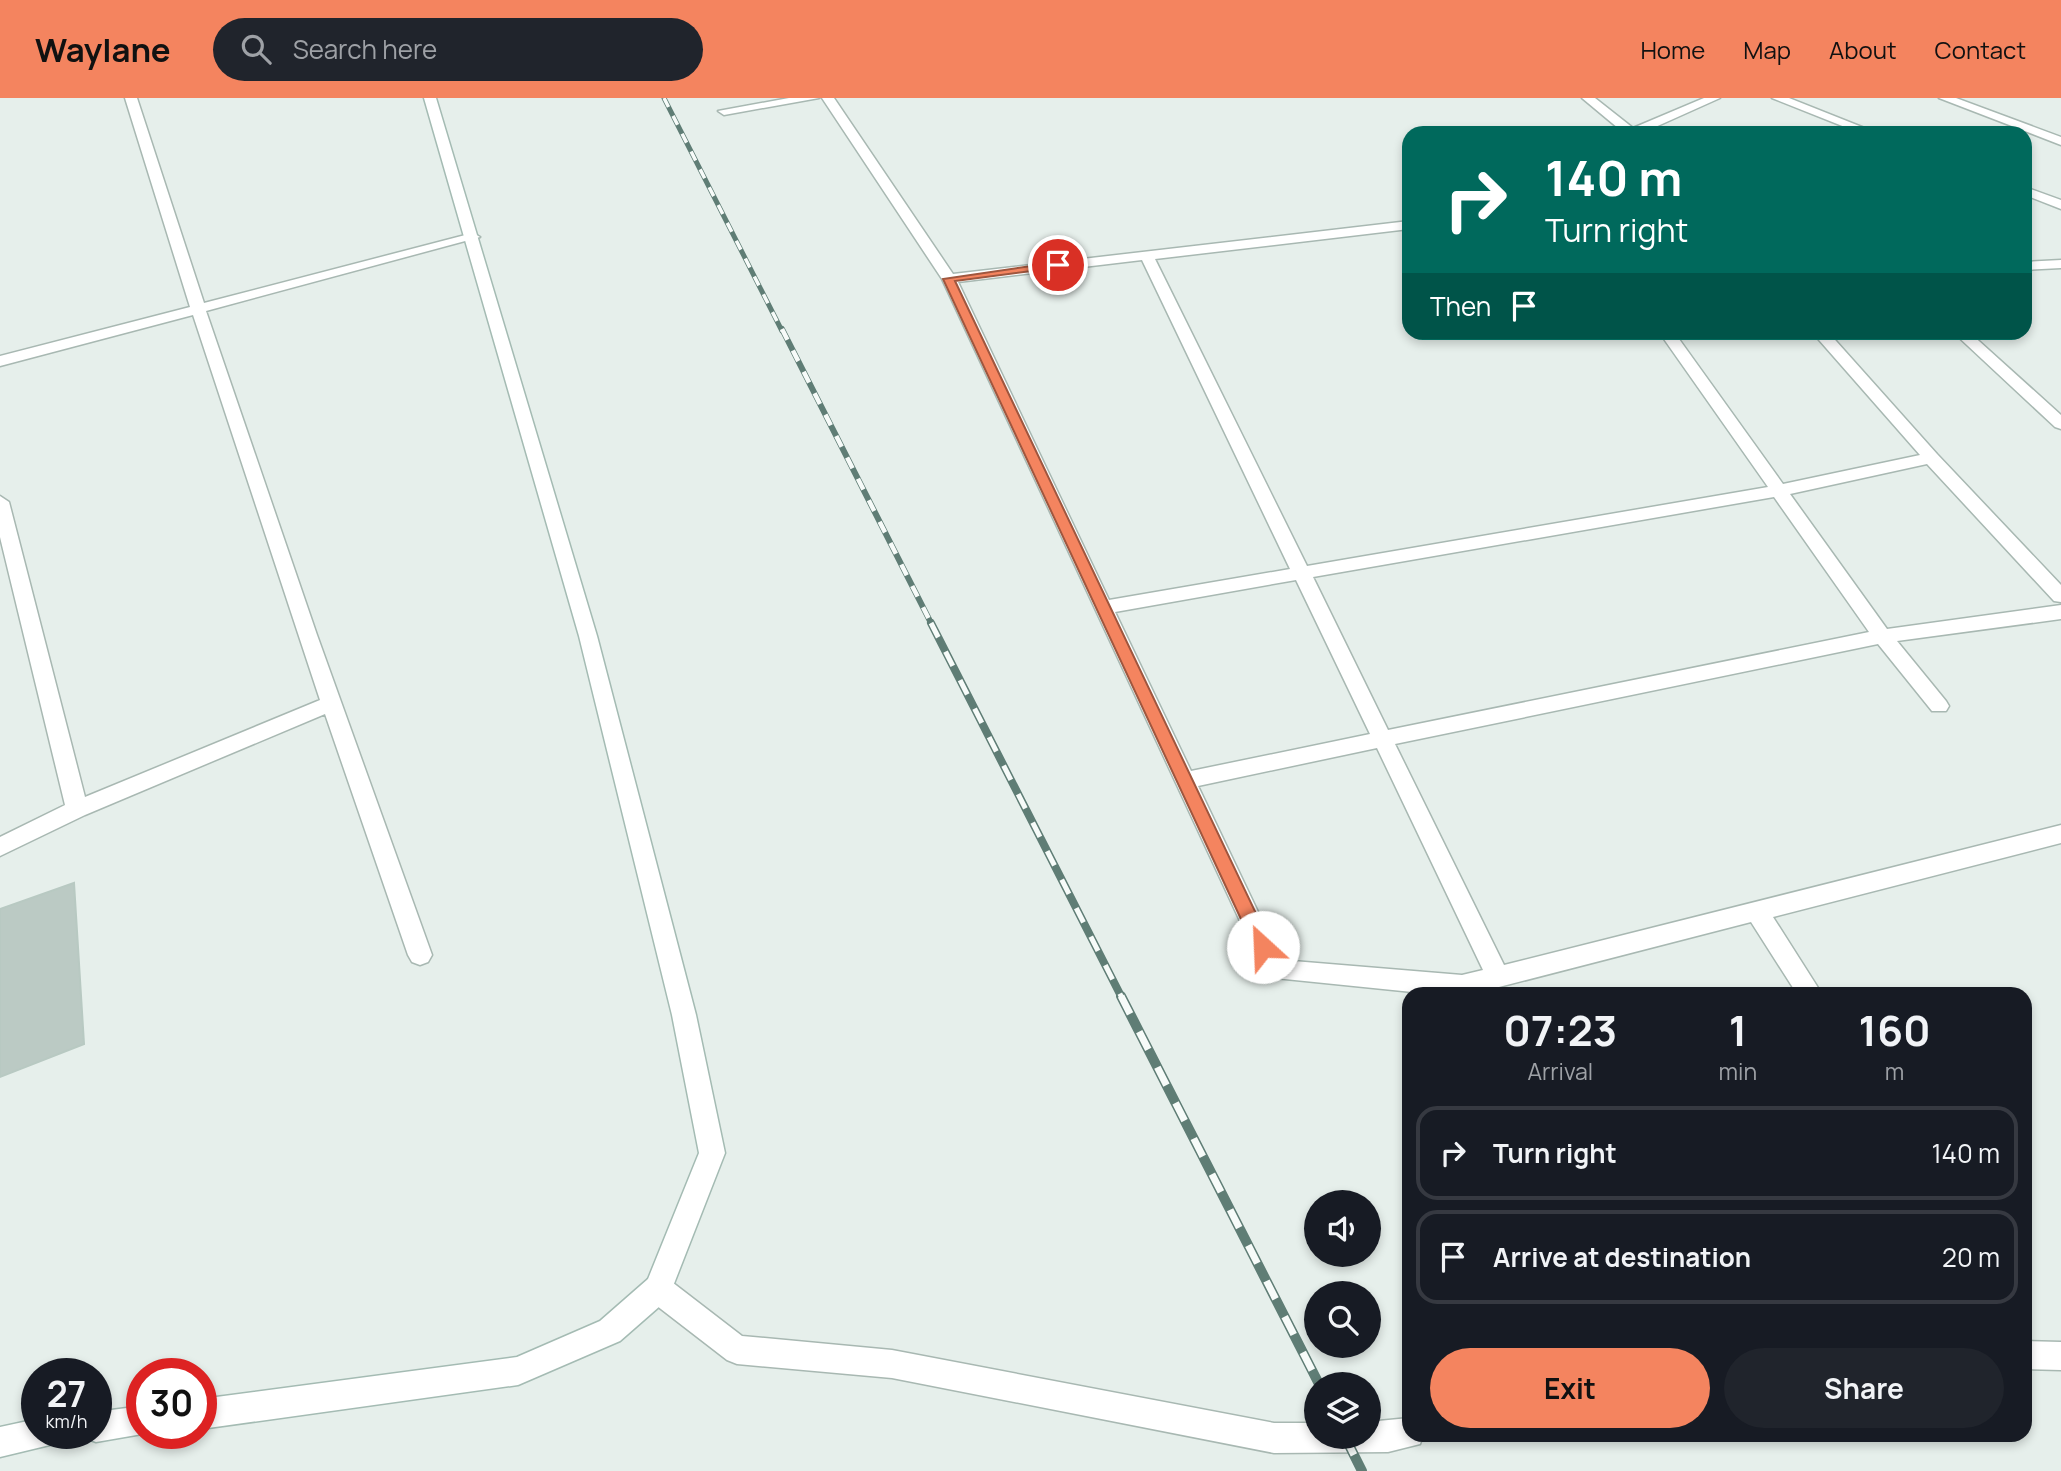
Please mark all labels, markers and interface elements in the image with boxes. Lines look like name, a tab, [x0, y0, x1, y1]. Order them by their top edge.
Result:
search box	[213, 18, 703, 81]
text: Waylane	[35, 27, 171, 72]
icon: search	[237, 30, 275, 68]
text: Search here	[293, 31, 437, 67]
text: Home	[1640, 33, 1705, 66]
text: Map	[1743, 33, 1791, 66]
text: About	[1829, 33, 1897, 66]
text: Contact	[1935, 33, 2026, 66]
text: 140 m	[1545, 144, 1682, 211]
icon: right	[1430, 154, 1521, 245]
text: Turn right	[1545, 208, 1688, 252]
pin	[1028, 235, 1088, 295]
icon: arrive	[1039, 246, 1077, 284]
icon: arrive	[1505, 287, 1543, 325]
text: Then	[1430, 288, 1491, 324]
position arrow	[1226, 910, 1300, 984]
text: 07:23	[1503, 1001, 1617, 1059]
text: 1	[1729, 1001, 1747, 1059]
text: 160	[1859, 1001, 1931, 1059]
text: Arrival	[1527, 1055, 1593, 1087]
text: min	[1719, 1055, 1757, 1087]
text: m	[1885, 1055, 1904, 1087]
icon: right	[1434, 1134, 1472, 1172]
text: Turn right	[1493, 1135, 1617, 1171]
text: 140 m	[1931, 1135, 2000, 1171]
map controls	[1304, 1190, 1381, 1449]
button: sound	[1304, 1190, 1381, 1267]
icon: arrive	[1434, 1238, 1472, 1276]
text: Arrive at destination	[1493, 1239, 1751, 1275]
text: 20 m	[1942, 1239, 2000, 1275]
button: search	[1304, 1281, 1381, 1358]
button: Exit	[1430, 1348, 1710, 1428]
button: Share	[1724, 1348, 2004, 1428]
speed limit sign: 30	[126, 1358, 217, 1449]
text: 27	[47, 1370, 86, 1418]
button: layers	[1304, 1372, 1381, 1449]
text: km/h	[46, 1409, 87, 1433]

